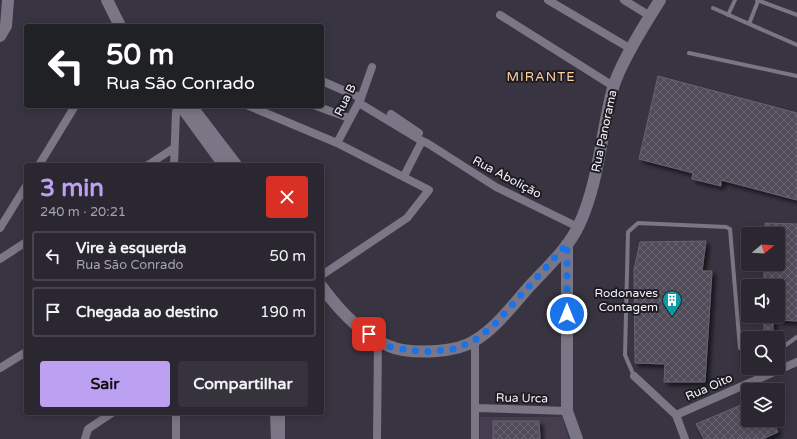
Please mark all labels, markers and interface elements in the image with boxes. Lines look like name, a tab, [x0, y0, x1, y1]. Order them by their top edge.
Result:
text: 50 m	[106, 38, 174, 72]
icon: left	[40, 40, 92, 92]
district label: MIRANTE	[507, 69, 575, 85]
text: Rua São Conrado	[106, 72, 255, 94]
street label: Rua B	[331, 82, 359, 118]
street label: Rua Panorama	[588, 89, 620, 173]
street label: Rua Abolição	[470, 153, 544, 201]
text: 3 min	[40, 174, 104, 203]
button: close	[266, 176, 308, 218]
text: 240 m · 20:21	[40, 204, 126, 220]
north arrow	[741, 227, 785, 271]
map controls	[741, 227, 785, 427]
text: Vire à esquerda	[76, 239, 186, 257]
icon: left	[42, 245, 64, 267]
text: 50 m	[269, 247, 306, 265]
text: Rua São Conrado	[76, 257, 184, 273]
button: sound	[741, 279, 785, 323]
place label: Rodonaves Contagem	[595, 286, 658, 314]
building icon: Rodonaves Contagem	[661, 289, 683, 317]
position arrow	[546, 293, 588, 335]
icon: arrive	[42, 301, 64, 323]
text: Chegada ao destino	[76, 303, 218, 321]
text: 190 m	[260, 303, 306, 321]
pin	[352, 317, 386, 351]
icon: arrive	[358, 323, 380, 345]
button: search	[741, 331, 785, 375]
button: Sair	[40, 361, 170, 407]
button: Compartilhar	[178, 361, 308, 407]
street label: Rua Oito	[683, 370, 735, 404]
button: layers	[741, 383, 785, 427]
street label: Rua Urca	[496, 391, 548, 405]

